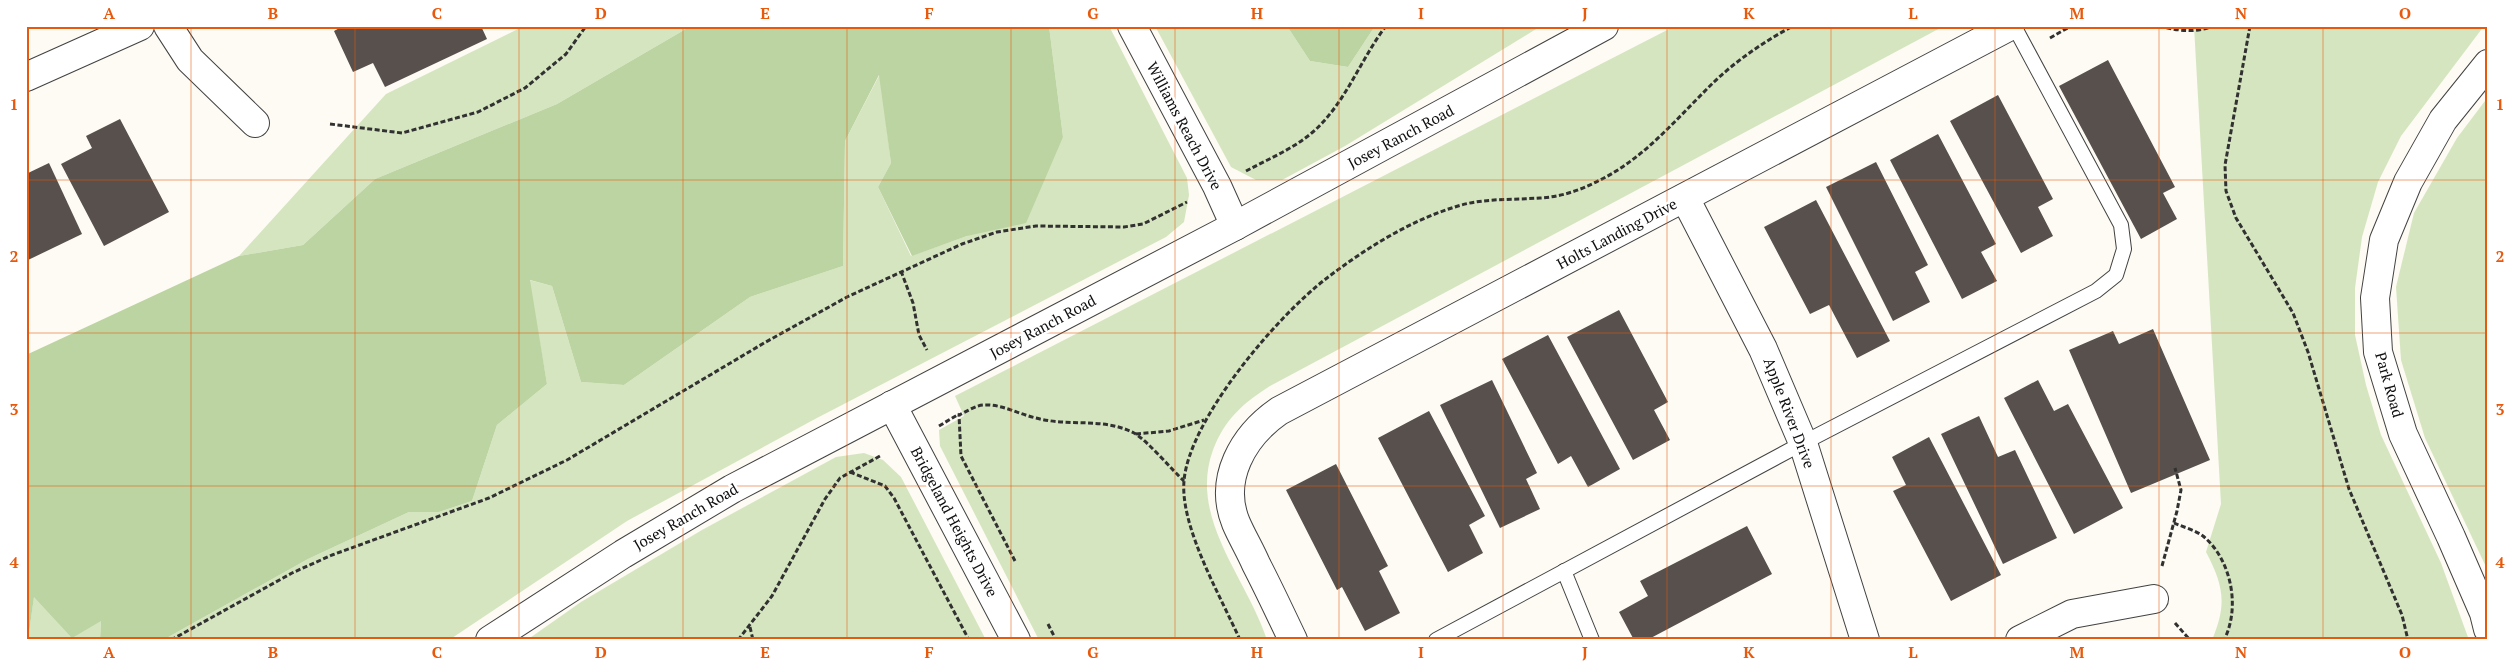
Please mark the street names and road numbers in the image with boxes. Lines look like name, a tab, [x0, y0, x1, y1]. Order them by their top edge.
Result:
street label: Williams Reach Drive	[1143, 58, 1227, 193]
street label: Josey Ranch Road	[1344, 100, 1457, 172]
street label: Holts Landing Drive	[1553, 193, 1680, 273]
street label: Josey Ranch Road	[986, 290, 1099, 362]
street label: Park Road	[2371, 350, 2409, 420]
street label: Apple River Drive	[1760, 354, 1820, 471]
street label: Bridgeland Heights Drive	[907, 443, 1003, 600]
street label: Josey Ranch Road	[630, 478, 741, 554]

